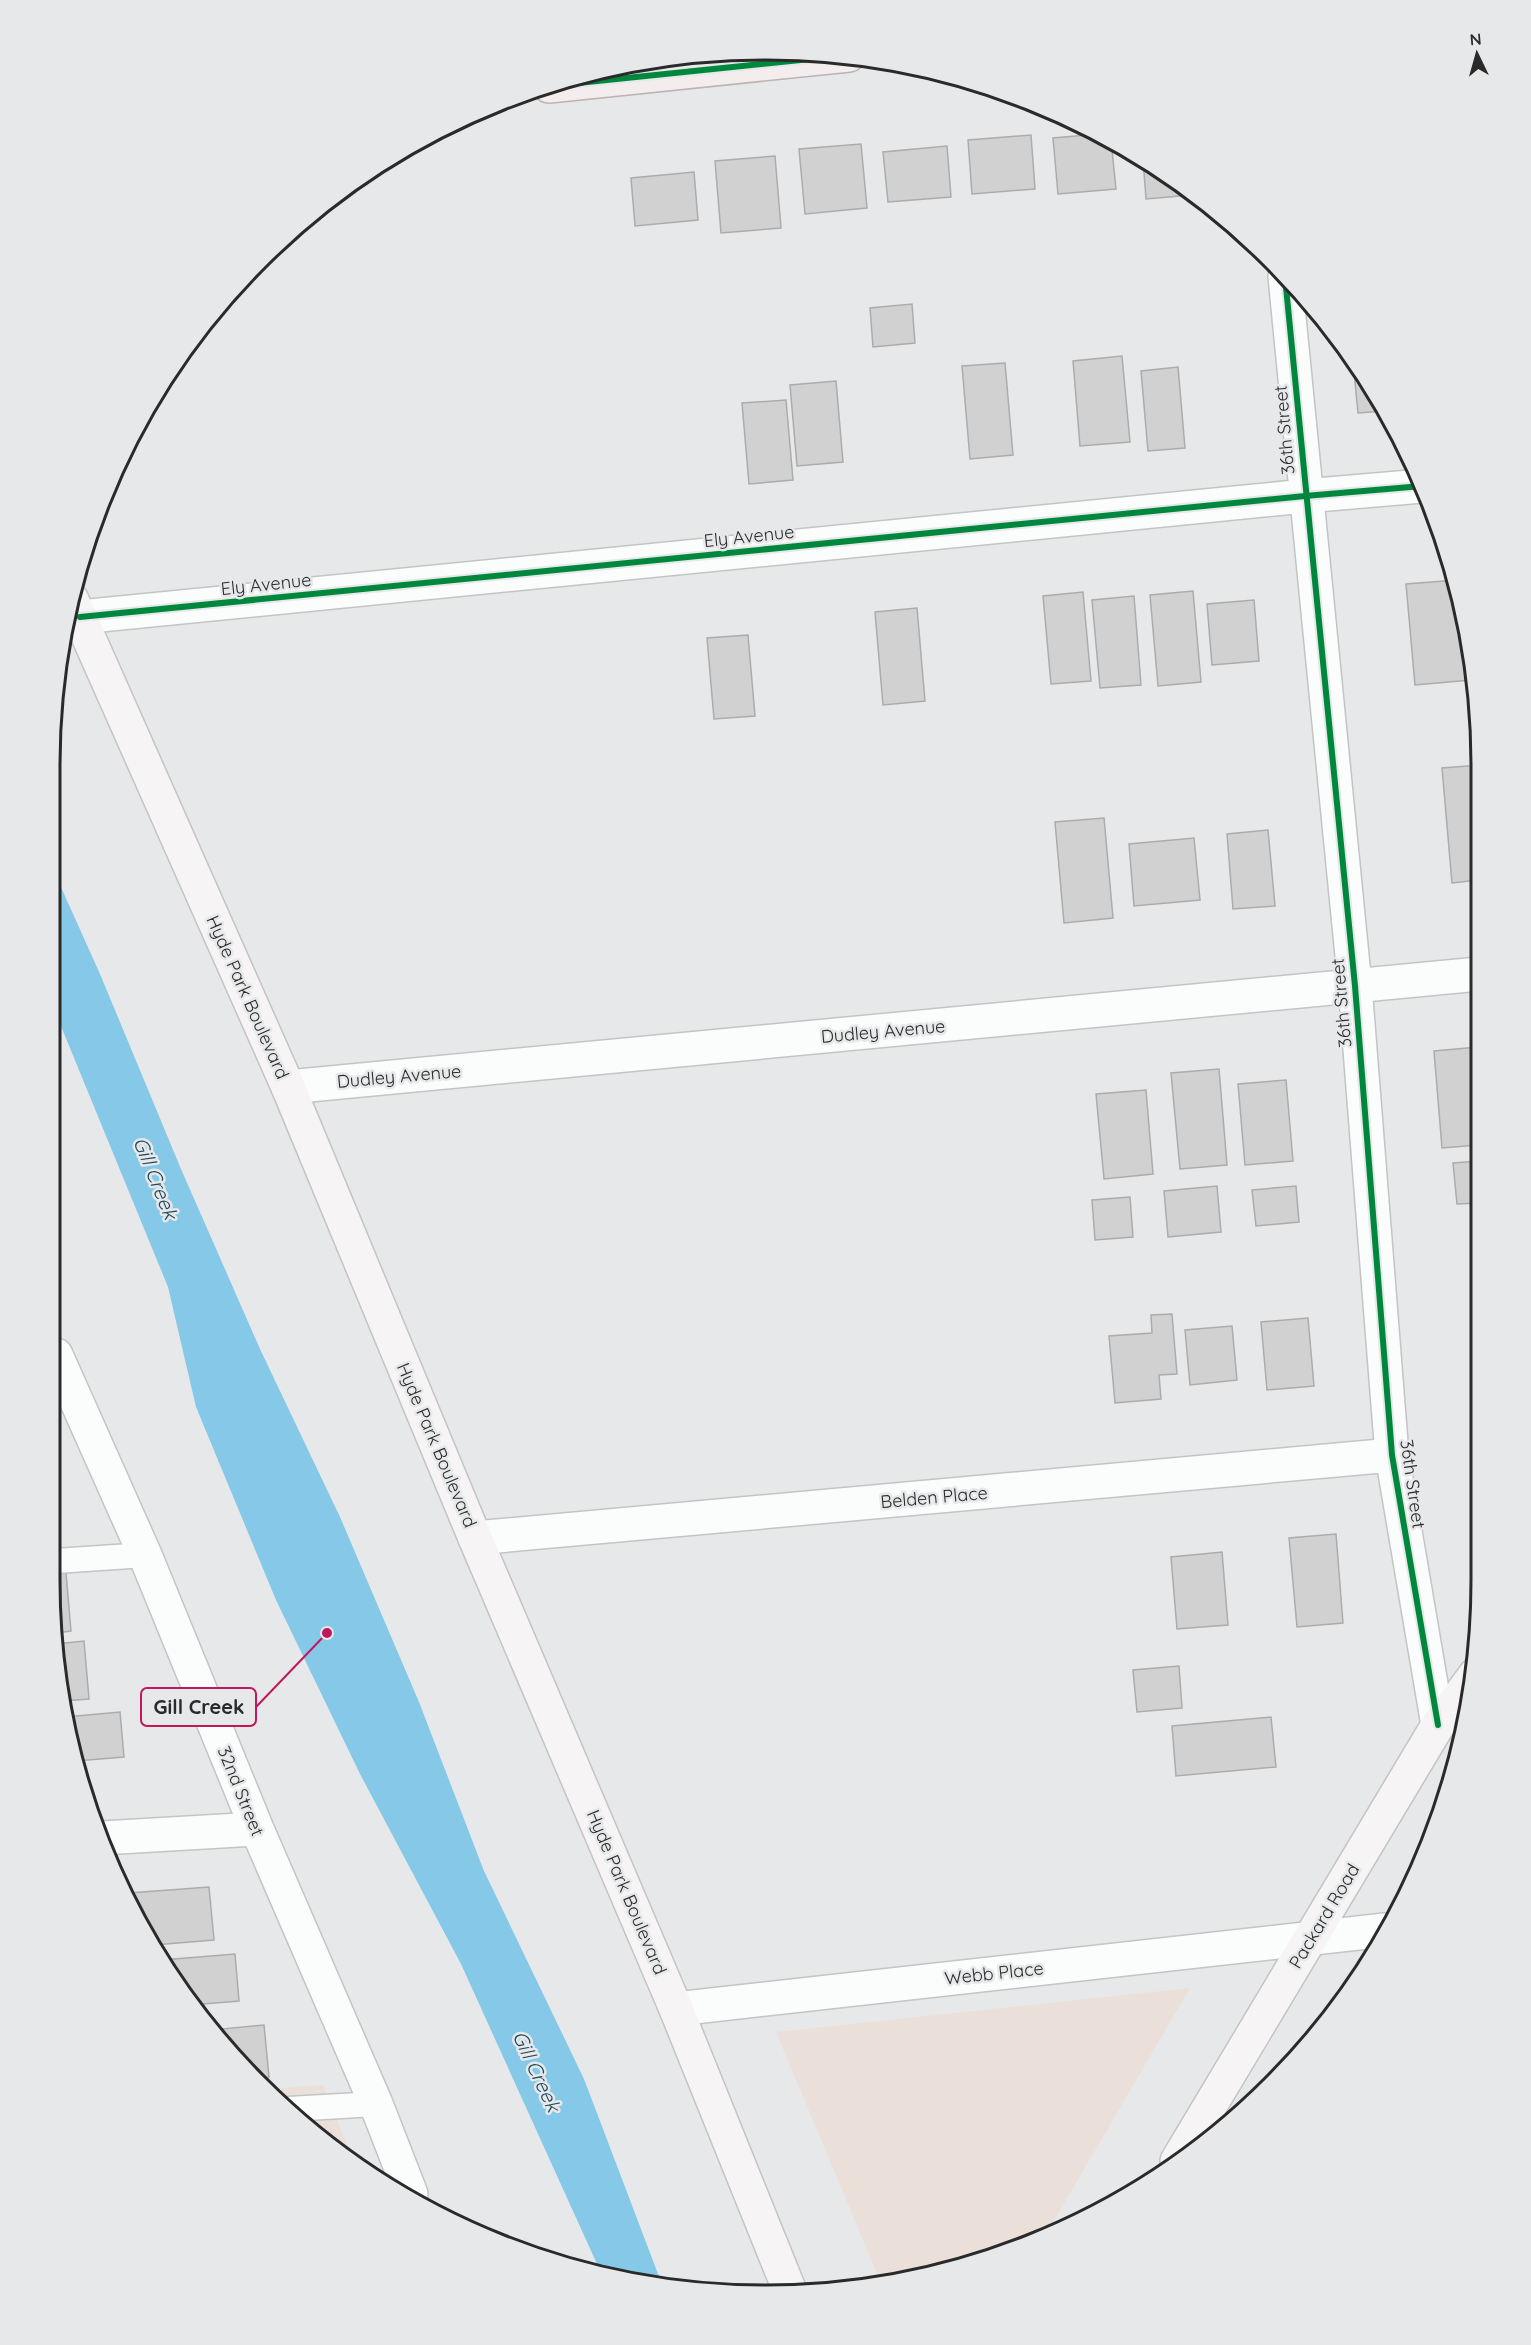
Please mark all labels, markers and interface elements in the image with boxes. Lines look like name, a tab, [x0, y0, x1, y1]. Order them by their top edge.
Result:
north arrow	[1447, 24, 1507, 84]
text: N	[1469, 29, 1482, 50]
street label: 36th Street	[1269, 384, 1299, 476]
street label: Ely Avenue	[703, 520, 795, 552]
street label: Ely Avenue	[220, 568, 312, 600]
street label: Hyde Park Boulevard	[202, 912, 294, 1082]
street label: 36th Street	[1326, 957, 1356, 1049]
street label: Dudley Avenue	[820, 1014, 946, 1048]
street label: Dudley Avenue	[336, 1059, 462, 1093]
water label: Gill Creek	[128, 1133, 185, 1225]
street label: Hyde Park Boulevard	[392, 1359, 482, 1531]
street label: 36th Street	[1395, 1438, 1431, 1530]
street label: Belden Place	[879, 1481, 989, 1513]
callout: Gill Creek	[141, 1688, 256, 1726]
text: Gill Creek	[154, 1694, 244, 1719]
street label: 32nd Street	[213, 1743, 269, 1839]
street label: Hyde Park Boulevard	[582, 1806, 672, 1978]
street label: Packard Road	[1284, 1859, 1364, 1973]
street label: Webb Place	[943, 1956, 1045, 1990]
water label: Gill Creek	[507, 2027, 568, 2118]

